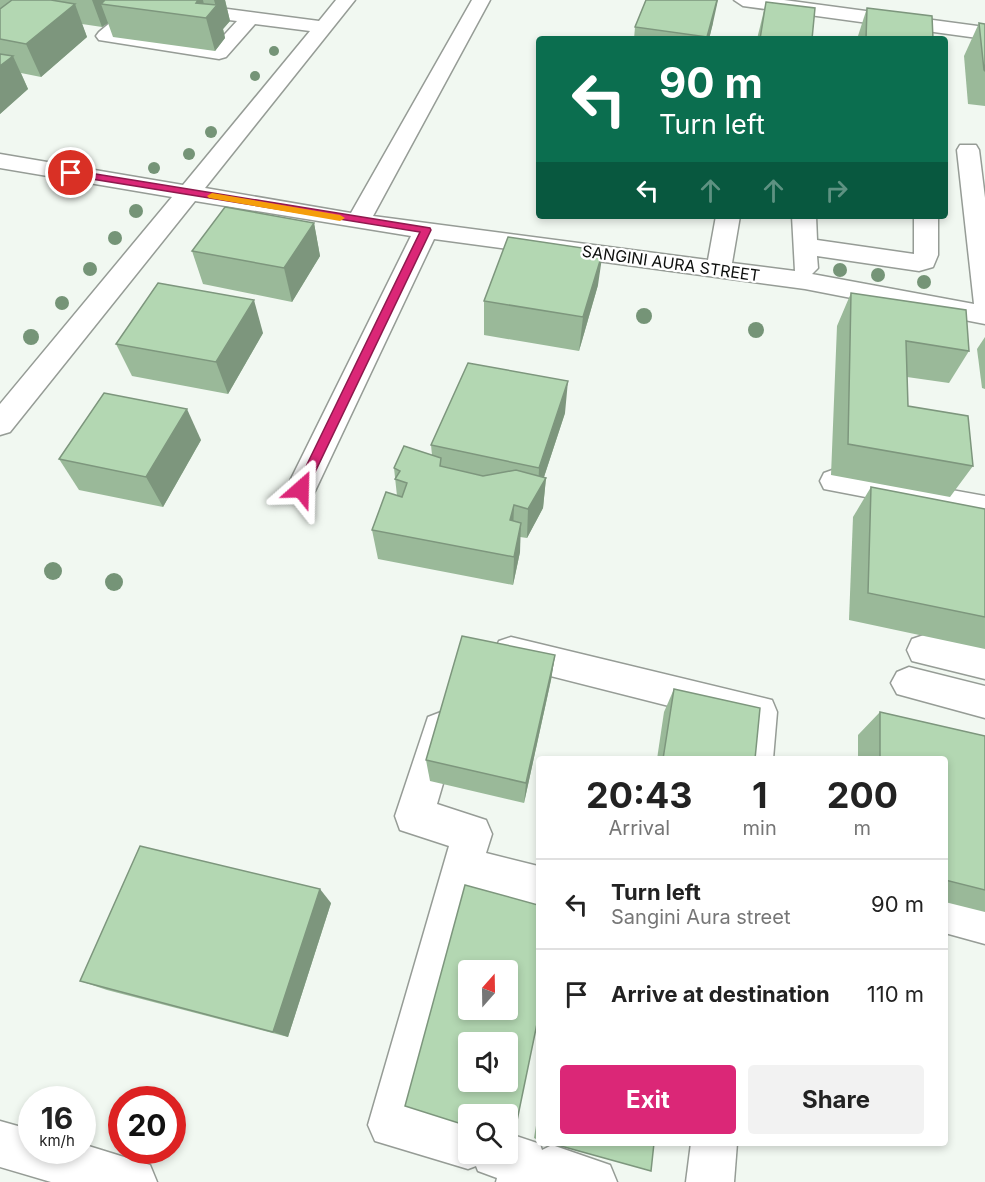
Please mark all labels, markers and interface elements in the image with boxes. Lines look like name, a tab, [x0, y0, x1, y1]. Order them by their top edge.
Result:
text: 90 m	[659, 57, 763, 108]
icon: left	[560, 60, 638, 138]
text: Turn left	[659, 108, 765, 141]
pin	[45, 147, 96, 198]
icon: arrive	[54, 156, 87, 189]
icon: left	[631, 174, 664, 207]
icon: ahead	[694, 174, 727, 207]
icon: ahead	[757, 174, 790, 207]
icon: right	[820, 174, 853, 207]
street label: SANGINI AURA STREET	[581, 241, 761, 285]
position arrow	[269, 457, 333, 521]
text: 20:43	[586, 773, 693, 817]
text: 1	[752, 773, 767, 817]
text: 200	[827, 773, 898, 817]
text: Arrival	[609, 816, 670, 840]
text: min	[743, 816, 777, 840]
text: m	[854, 816, 871, 840]
text: Turn left	[611, 879, 701, 905]
icon: left	[560, 888, 593, 921]
text: 90 m	[871, 891, 924, 917]
text: Sangini Aura street	[611, 905, 790, 929]
north arrow	[458, 960, 518, 1020]
map controls	[458, 960, 518, 1164]
icon: arrive	[560, 978, 593, 1011]
text: Arrive at destination	[611, 981, 830, 1007]
text: 110 m	[867, 981, 924, 1007]
button: sound	[458, 1032, 518, 1092]
button: Exit	[560, 1065, 736, 1134]
button: Share	[748, 1065, 924, 1134]
speed limit sign: 20	[108, 1086, 186, 1164]
text: 16	[41, 1100, 73, 1136]
button: search	[458, 1104, 518, 1164]
text: km/h	[39, 1131, 75, 1150]

